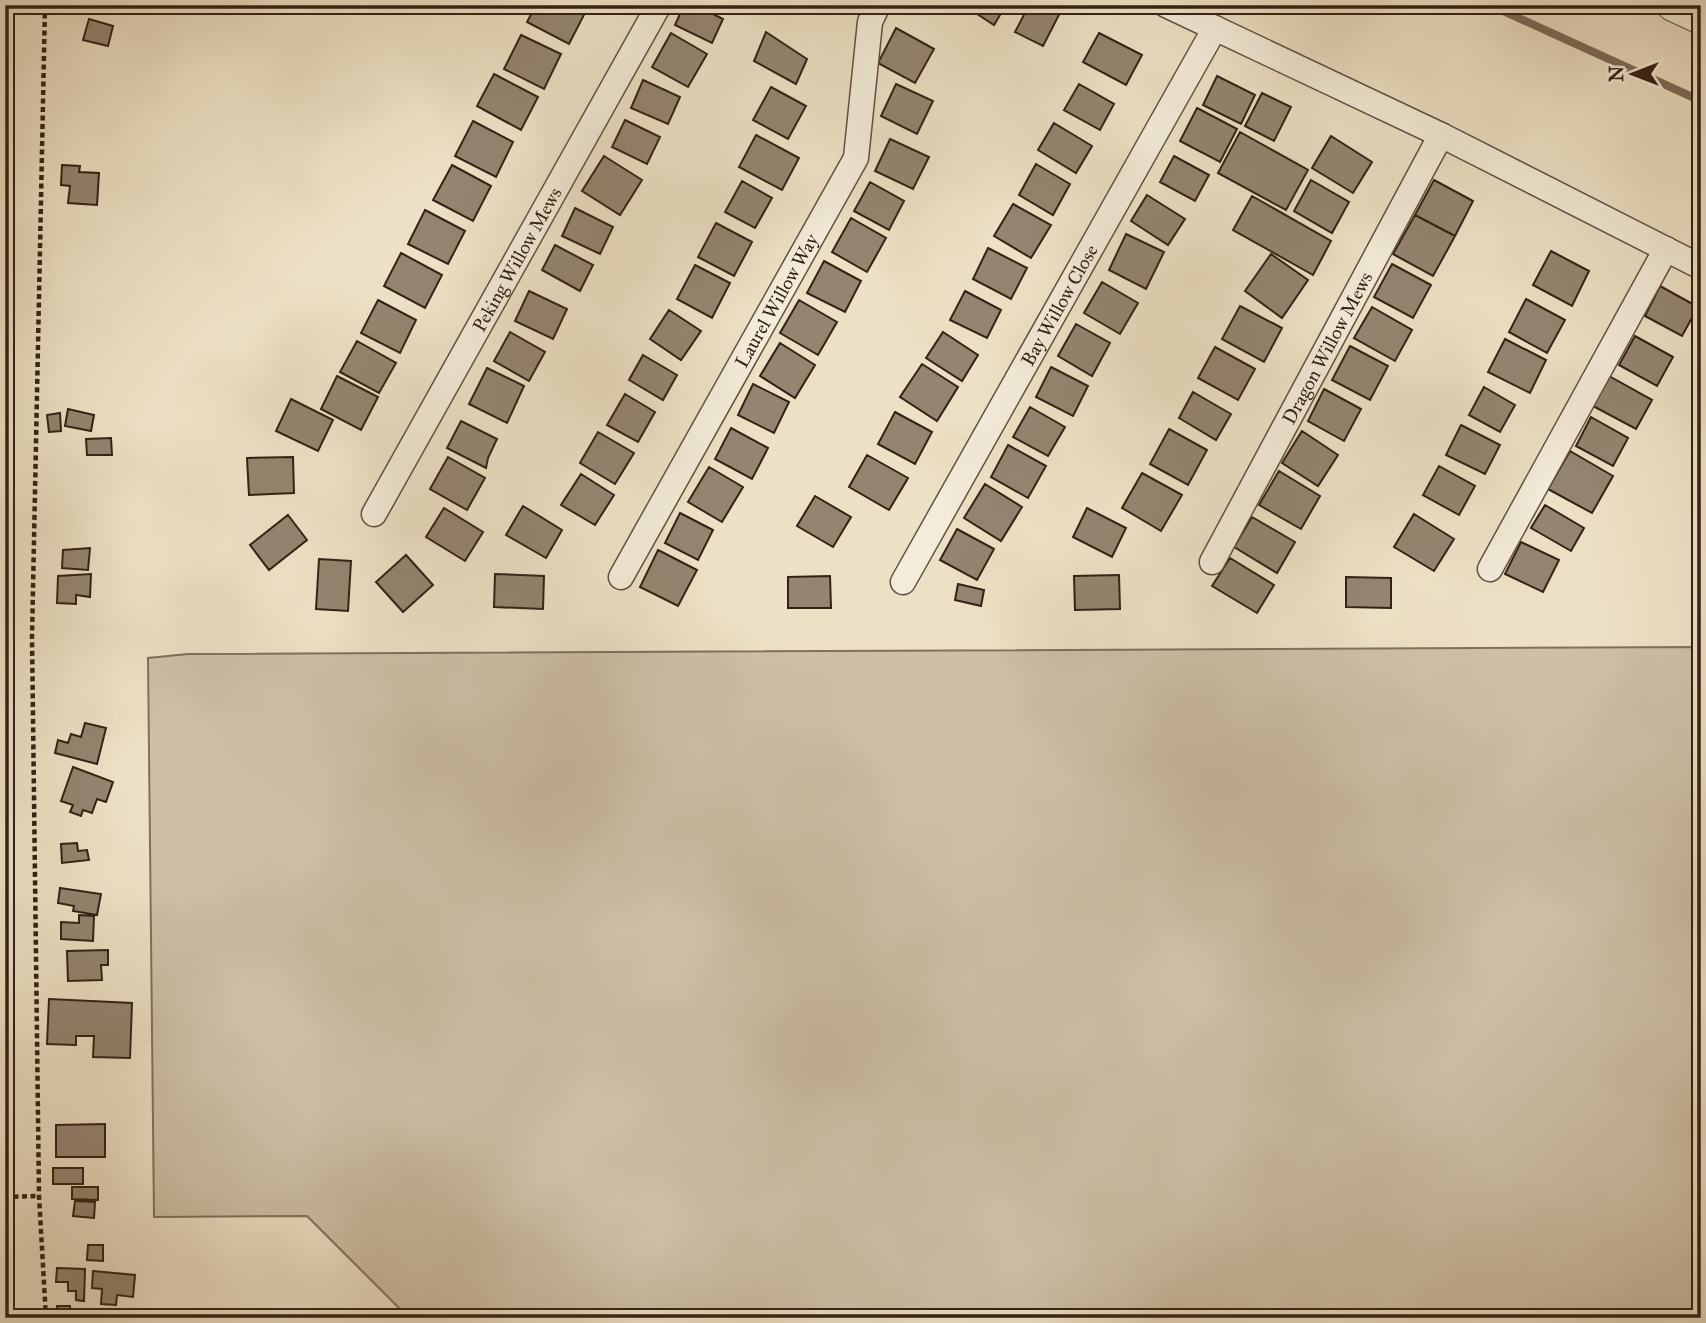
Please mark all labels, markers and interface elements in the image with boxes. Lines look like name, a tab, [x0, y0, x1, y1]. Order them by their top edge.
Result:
north arrow	[1598, 38, 1668, 108]
text: N	[1605, 66, 1628, 82]
street label: Peking Willow Mews	[467, 183, 566, 336]
street label: Laurel Willow Way	[729, 229, 823, 372]
street label: Bay Willow Close	[1016, 240, 1102, 370]
street label: Dragon Willow Mews	[1277, 268, 1377, 428]

